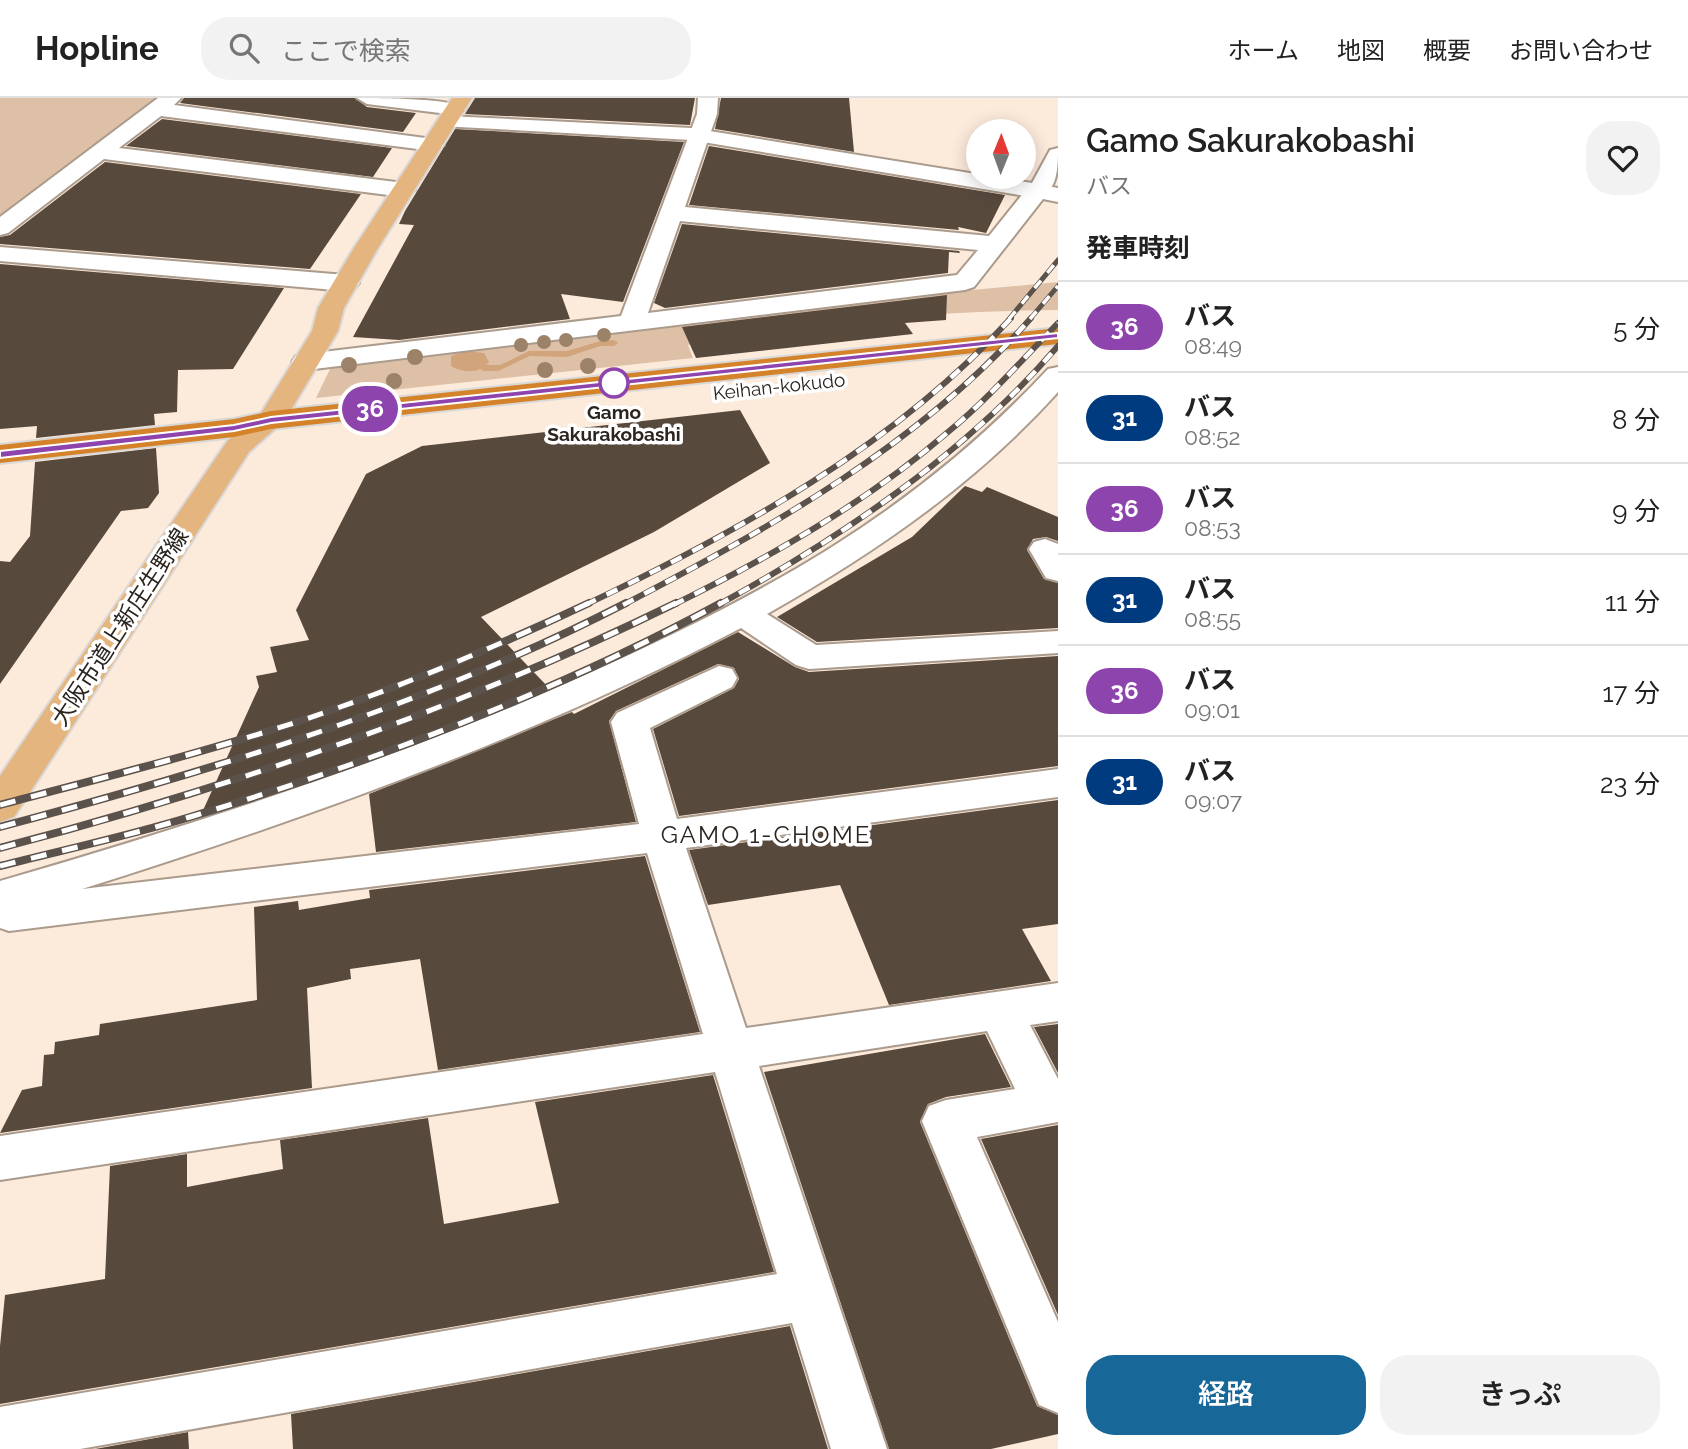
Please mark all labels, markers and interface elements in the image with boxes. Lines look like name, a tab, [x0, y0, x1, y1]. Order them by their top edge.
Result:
search box	[201, 17, 691, 80]
text: Hopline	[35, 29, 159, 68]
icon: search	[225, 29, 263, 67]
text: ここで検索	[281, 36, 411, 66]
text: ホーム	[1228, 36, 1299, 65]
text: 地図	[1337, 36, 1385, 65]
text: 概要	[1423, 36, 1471, 65]
text: お問い合わせ	[1509, 36, 1653, 65]
north arrow	[966, 119, 1036, 189]
map controls	[966, 119, 1036, 189]
text: Gamo Sakurakobashi	[1086, 121, 1415, 160]
button: heart	[1586, 121, 1660, 195]
text: バス	[1086, 172, 1132, 199]
text: 発車時刻	[1086, 233, 1190, 263]
text: バス	[1184, 301, 1236, 331]
text: 36	[1111, 312, 1138, 341]
text: 5 分	[1613, 314, 1660, 344]
text: 08:49	[1184, 332, 1242, 359]
marker: Gamo Sakurakobashi	[599, 368, 629, 398]
street label: Keihan-kokudo	[712, 368, 846, 404]
line badge: 36	[338, 386, 402, 432]
text: バス	[1184, 392, 1236, 422]
text: 36	[356, 394, 384, 423]
place label: Gamo Sakurakobashi	[547, 401, 681, 445]
text: 31	[1112, 403, 1137, 432]
text: 8 分	[1612, 405, 1660, 435]
text: 08:52	[1184, 423, 1241, 450]
text: バス	[1184, 483, 1236, 513]
text: 36	[1111, 494, 1138, 523]
text: 9 分	[1612, 496, 1660, 526]
text: 08:53	[1184, 514, 1241, 541]
street label: 大阪市道上新庄生野線	[46, 523, 194, 731]
text: バス	[1184, 574, 1236, 604]
text: 31	[1112, 585, 1137, 614]
text: 11 分	[1605, 587, 1660, 617]
text: 08:55	[1184, 605, 1241, 632]
text: バス	[1184, 665, 1236, 695]
text: 36	[1111, 676, 1138, 705]
text: 17 分	[1602, 678, 1660, 708]
text: 09:01	[1184, 696, 1240, 723]
text: バス	[1184, 756, 1236, 786]
text: 31	[1112, 767, 1137, 796]
text: 23 分	[1600, 769, 1660, 799]
text: 09:07	[1184, 787, 1242, 814]
district label: GAMO 1-CHOME	[661, 820, 871, 849]
button: 経路	[1086, 1355, 1366, 1435]
button: きっぷ	[1380, 1355, 1660, 1435]

